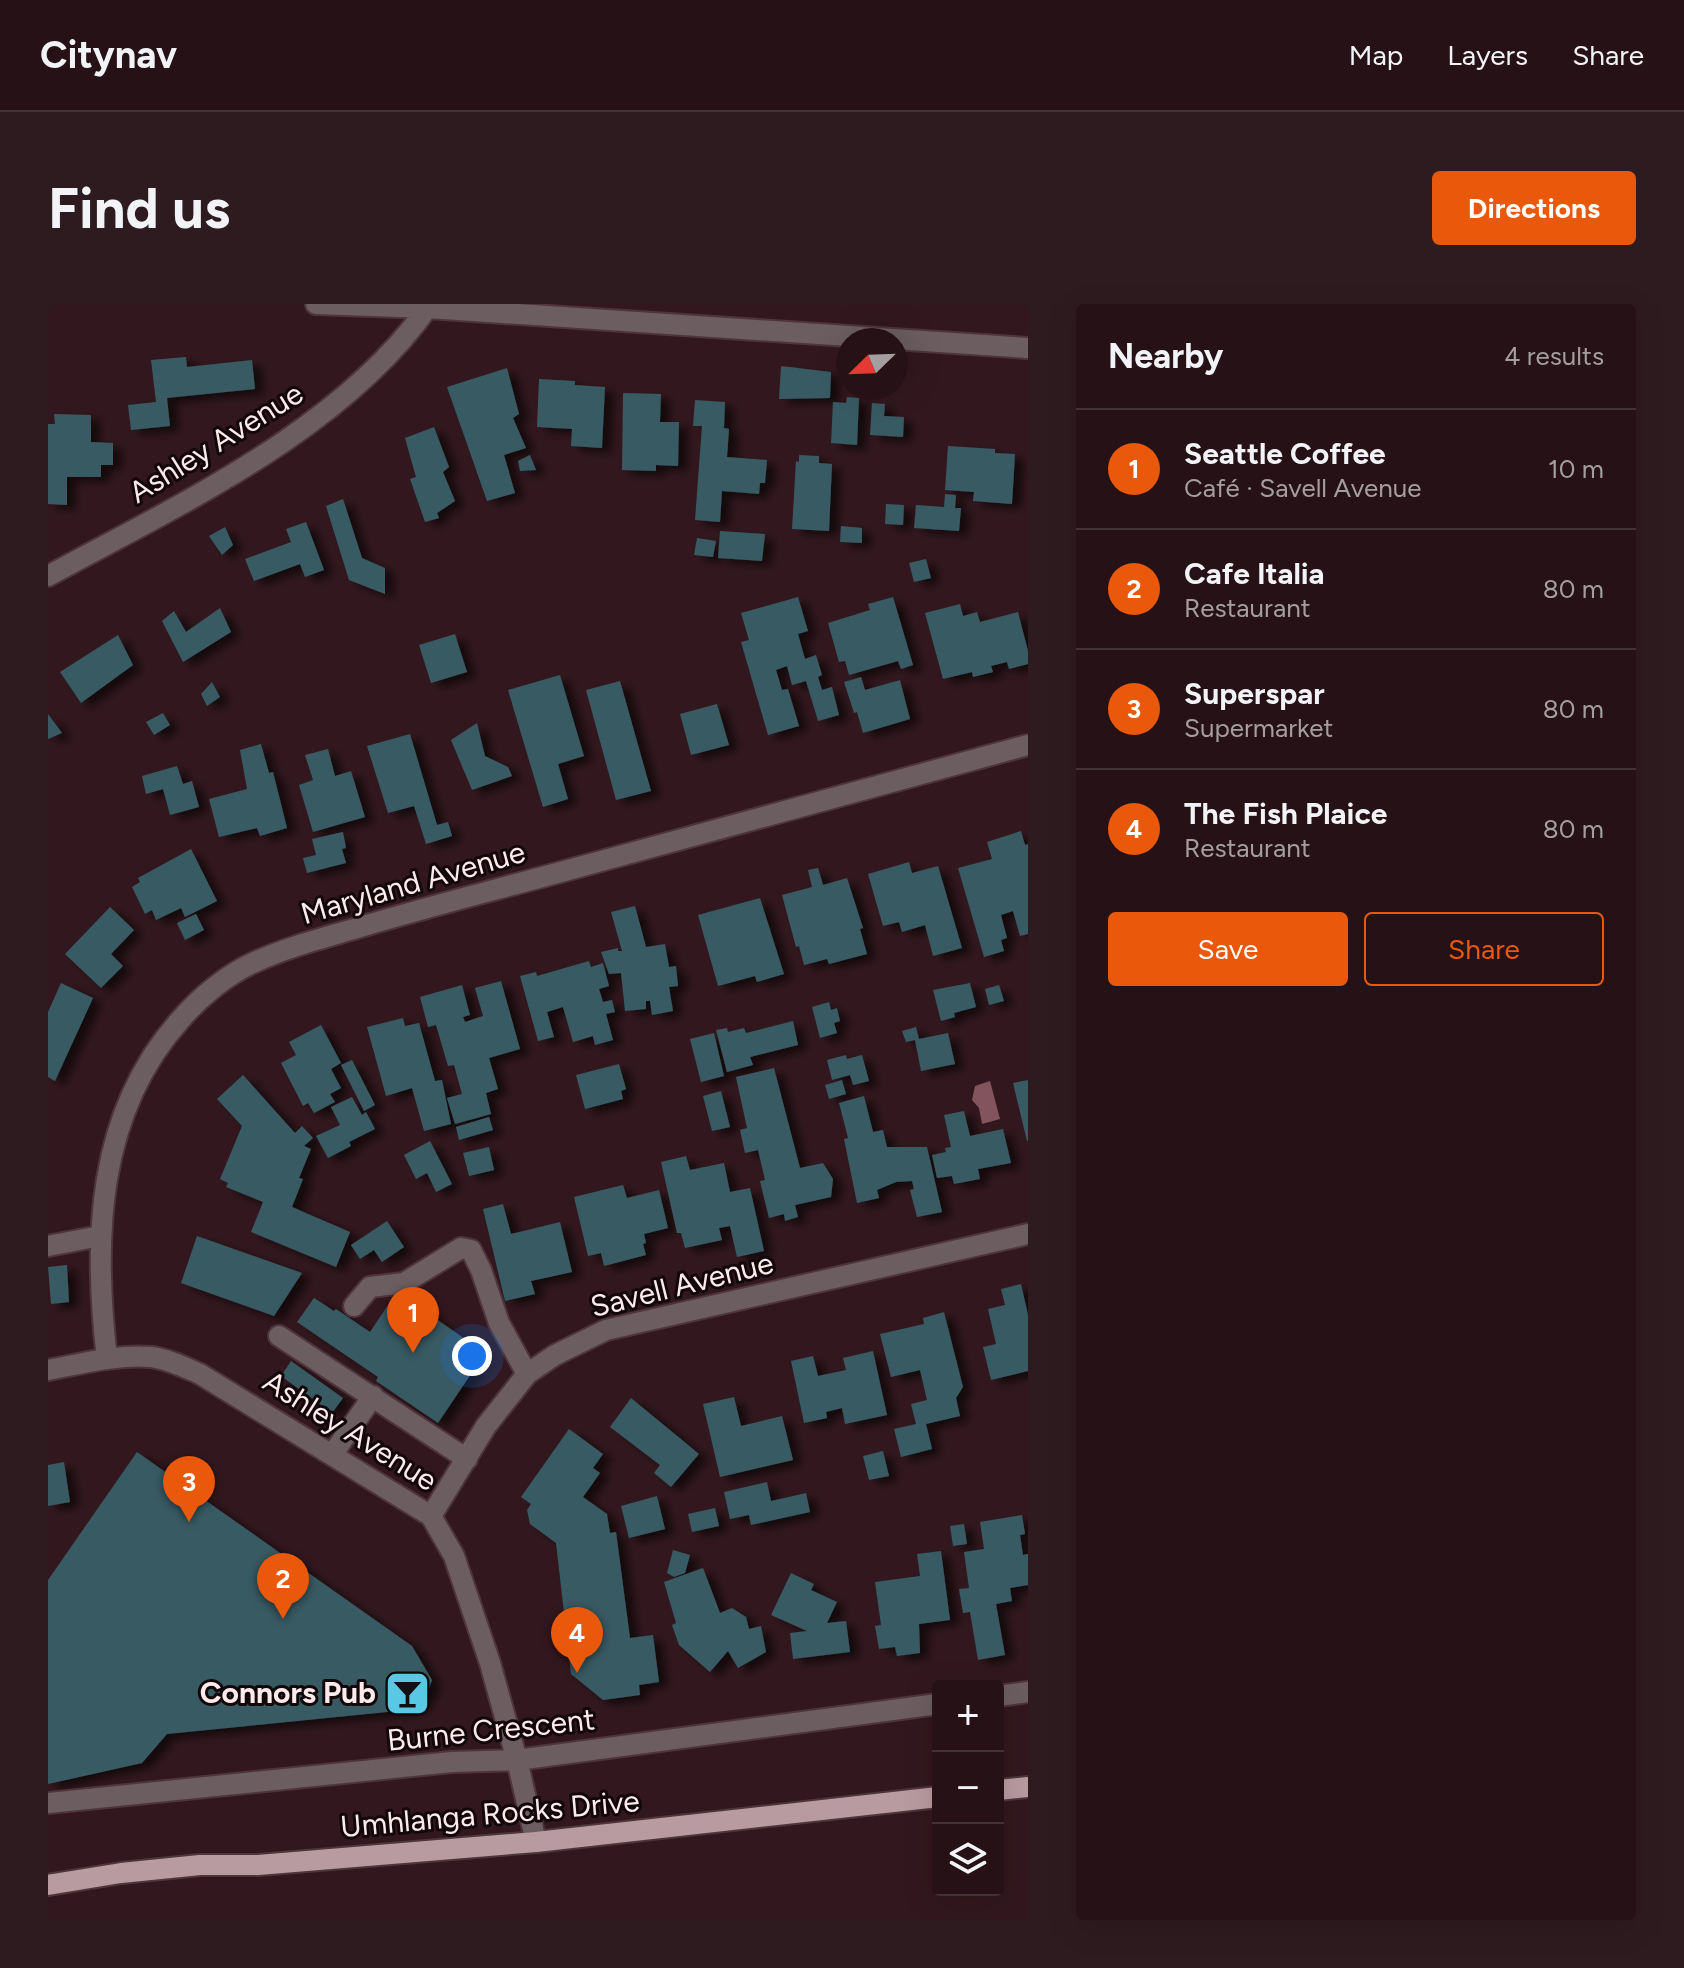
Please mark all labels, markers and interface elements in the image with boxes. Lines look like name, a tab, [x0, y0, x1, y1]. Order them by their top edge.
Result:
text: Citynav	[40, 32, 177, 78]
text: Map	[1349, 38, 1403, 72]
text: Layers	[1447, 38, 1528, 72]
text: Share	[1572, 38, 1644, 72]
button: Directions	[1432, 171, 1636, 245]
text: Find us	[48, 175, 230, 242]
north arrow	[836, 328, 908, 400]
text: Nearby	[1108, 336, 1223, 377]
text: 4 results	[1504, 340, 1604, 372]
street label: Ashley Avenue	[122, 374, 310, 511]
text: Seattle Coffee	[1184, 435, 1386, 472]
text: 1	[1129, 453, 1139, 485]
text: 10 m	[1548, 453, 1604, 485]
text: Café · Savell Avenue	[1184, 472, 1421, 504]
text: Cafe Italia	[1184, 555, 1325, 592]
text: 2	[1126, 573, 1142, 605]
text: 80 m	[1543, 573, 1604, 605]
text: Restaurant	[1184, 592, 1311, 624]
text: Superspar	[1184, 675, 1325, 712]
text: 3	[1127, 693, 1141, 725]
text: 80 m	[1543, 693, 1604, 725]
text: Supermarket	[1184, 712, 1333, 744]
text: The Fish Plaice	[1184, 795, 1387, 832]
text: 4	[1126, 813, 1142, 845]
text: 80 m	[1543, 813, 1604, 845]
text: Restaurant	[1184, 832, 1311, 864]
street label: Maryland Avenue	[296, 833, 529, 932]
button: Save	[1108, 912, 1348, 986]
button: Share	[1364, 912, 1604, 986]
street label: Savell Avenue	[587, 1244, 777, 1325]
pin: 1	[387, 1287, 439, 1353]
your location	[452, 1336, 492, 1376]
street label: Ashley Avenue	[256, 1362, 444, 1499]
pin: 3	[163, 1456, 215, 1522]
pin: 2	[257, 1553, 309, 1619]
pin: 4	[551, 1607, 603, 1673]
bar icon: Connors Pub	[383, 1669, 431, 1717]
place label: Connors Pub	[200, 1674, 376, 1711]
map controls	[932, 1680, 1004, 1896]
button: +	[932, 1680, 1004, 1752]
street label: Burne Crescent	[385, 1700, 597, 1759]
button: −	[932, 1752, 1004, 1824]
street label: Umhlanga Rocks Drive	[339, 1782, 641, 1845]
button: layers	[932, 1824, 1004, 1896]

